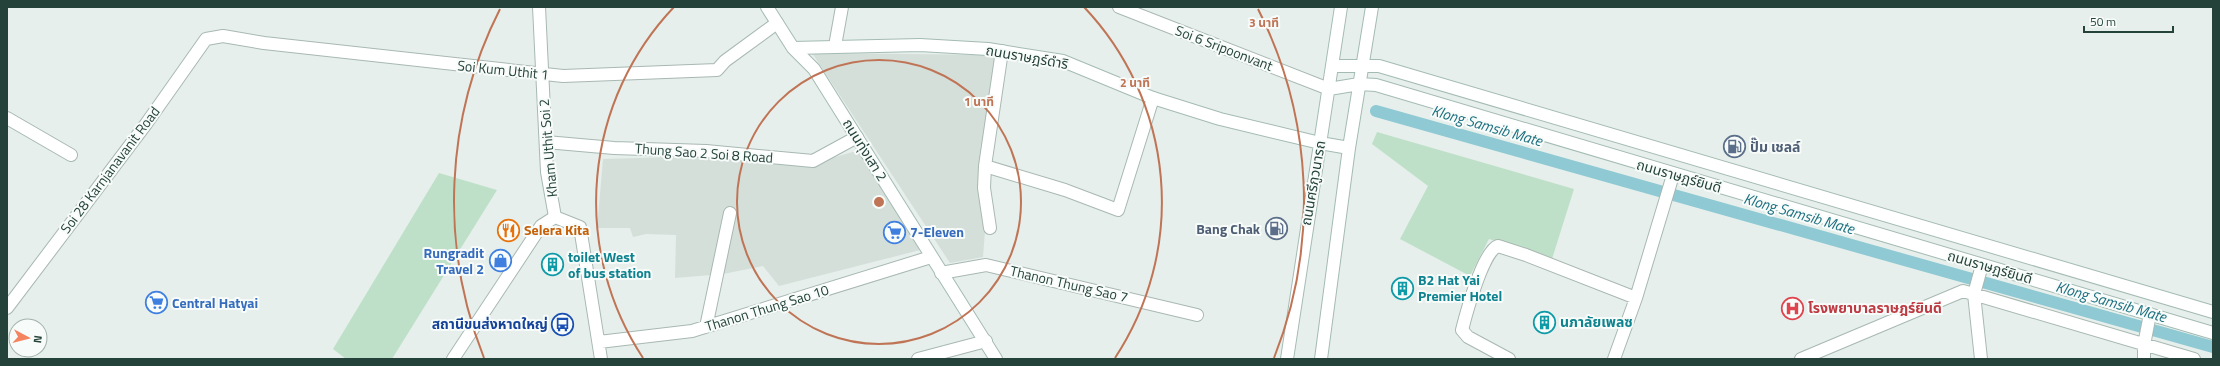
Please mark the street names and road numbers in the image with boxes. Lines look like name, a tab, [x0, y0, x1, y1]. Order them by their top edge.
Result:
street label: Soi 6 Sripoonvant	[1172, 19, 1276, 76]
street label: ถนนราษฎร์ดำริ	[984, 39, 1070, 74]
street label: Soi Kum Uthit 1	[456, 54, 550, 85]
street label: Kham Uthit Soi 2	[533, 98, 562, 198]
street label: Soi 28 Karnjanavanit Road	[55, 102, 164, 238]
street label: ถนนทุ่งเสา 2	[838, 114, 893, 185]
street label: Thung Sao 2 Soi 8 Road	[634, 137, 774, 168]
street label: ถนนศรีภูวนารถ	[1295, 139, 1330, 227]
street label: ถนนราษฎร์ยินดี	[1634, 153, 1724, 198]
street label: ถนนราษฎร์ยินดี	[1945, 244, 2035, 289]
street label: Thanon Thung Sao 7	[1008, 260, 1130, 307]
street label: Thanon Thung Sao 10	[702, 279, 831, 336]

